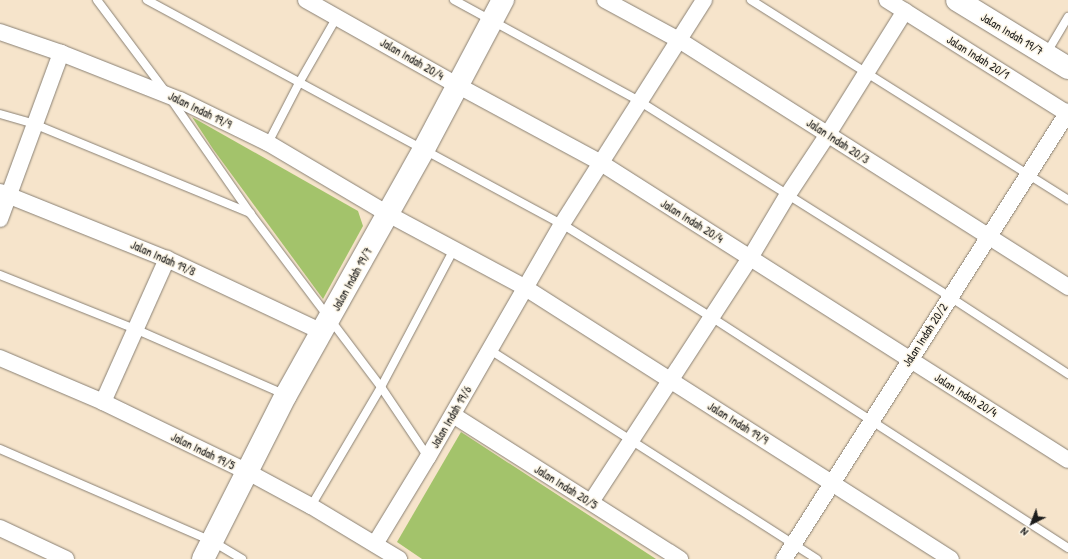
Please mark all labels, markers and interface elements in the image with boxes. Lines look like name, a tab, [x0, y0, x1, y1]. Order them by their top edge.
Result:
street label: Jalan Indah 19/7	[978, 10, 1046, 58]
street label: Jalan Indah 20/1	[944, 32, 1012, 82]
street label: Jalan Indah 20/4	[378, 35, 446, 83]
street label: Jalan Indah 19/9	[166, 88, 234, 132]
street label: Jalan Indah 20/3	[804, 115, 872, 167]
street label: Jalan Indah 20/4	[658, 196, 726, 246]
street label: Jalan Indah 19/8	[128, 237, 198, 279]
street label: Jalan Indah 19/7	[329, 245, 375, 313]
street label: Jalan Indah 20/2	[899, 301, 951, 369]
street label: Jalan Indah 20/4	[932, 370, 1000, 420]
street label: Jalan Indah 19/6	[427, 383, 475, 451]
street label: Jalan Indah 19/9	[705, 399, 771, 447]
street label: Jalan Indah 19/5	[169, 429, 237, 473]
street label: Jalan Indah 20/5	[532, 462, 600, 512]
north arrow	[1012, 503, 1052, 543]
text: N	[1017, 525, 1031, 539]

